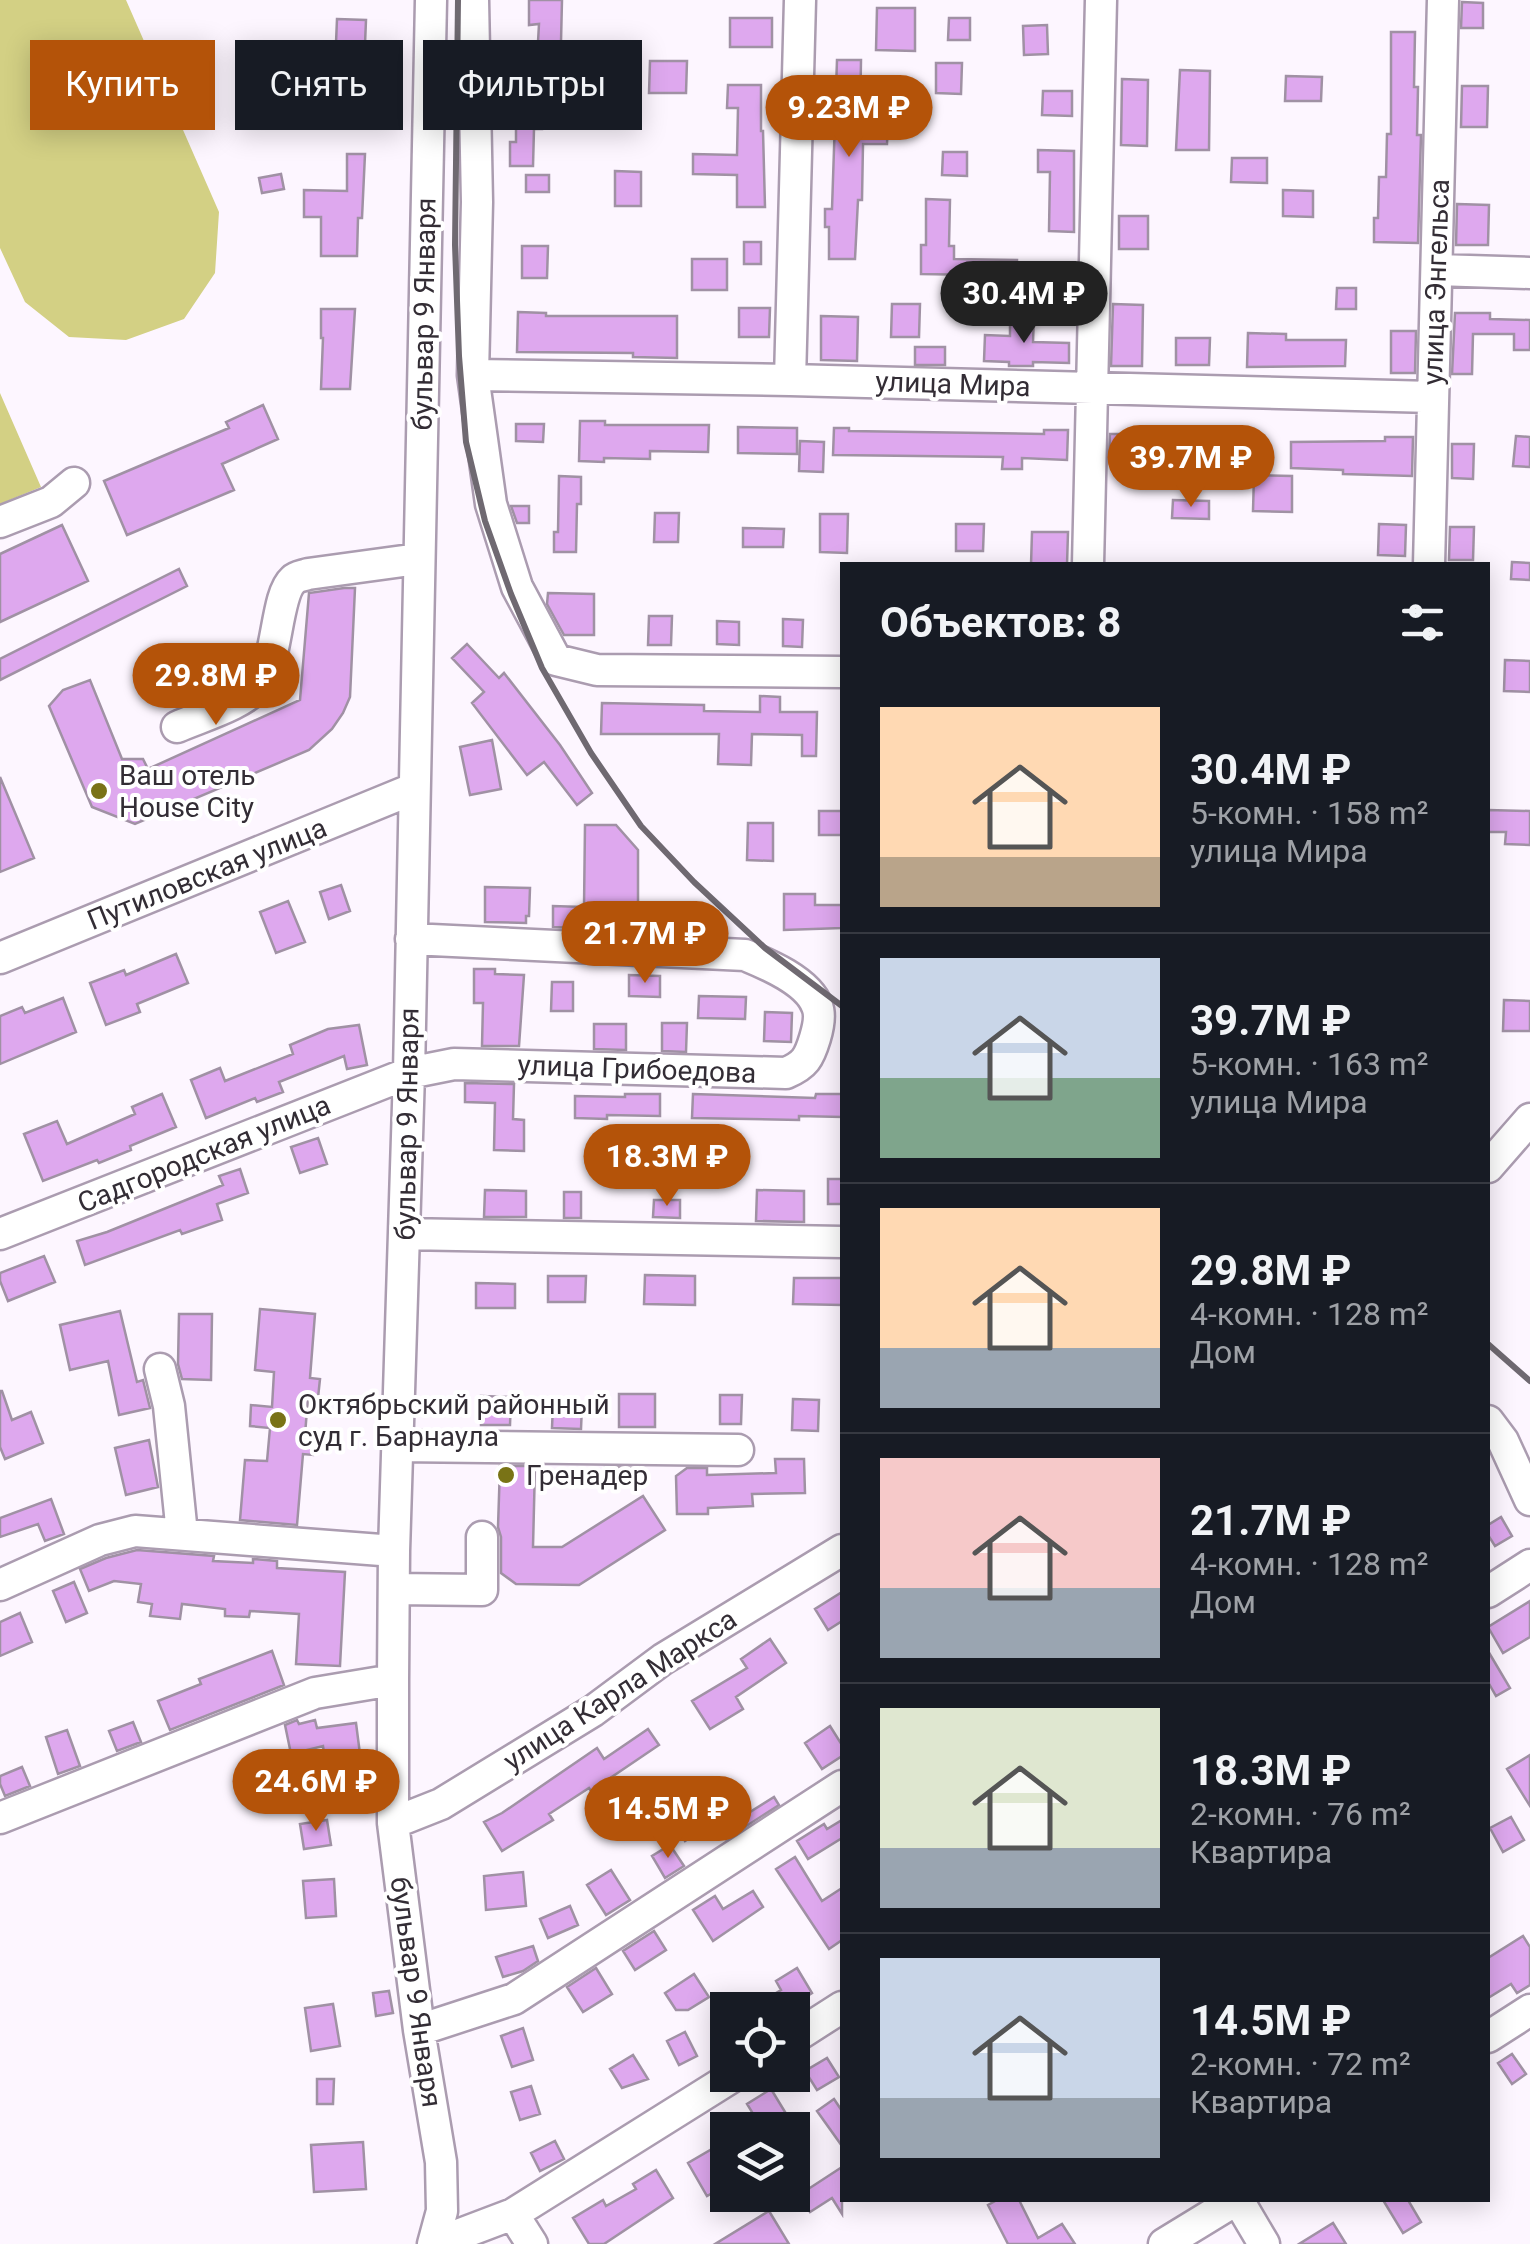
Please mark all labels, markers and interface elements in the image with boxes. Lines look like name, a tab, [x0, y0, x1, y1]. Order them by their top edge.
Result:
chip: Купить	[30, 40, 215, 130]
chip: Снять	[235, 40, 403, 130]
chip: Фильтры	[423, 40, 642, 130]
pin: 9.23M ₽	[757, 75, 941, 160]
text: 9.23M ₽	[788, 88, 910, 126]
street label: улица Энгельса	[1416, 178, 1456, 386]
street label: бульвар 9 Января	[405, 197, 443, 431]
pin: 30.4M ₽	[932, 261, 1116, 346]
text: 30.4M ₽	[963, 274, 1085, 312]
street label: улица Мира	[875, 365, 1031, 403]
pin: 39.7M ₽	[1099, 425, 1283, 510]
text: 39.7M ₽	[1130, 438, 1252, 476]
icon: filters	[1395, 595, 1450, 650]
text: Объектов: 8	[880, 598, 1121, 647]
pin: 29.8M ₽	[124, 643, 308, 728]
text: 29.8M ₽	[155, 656, 277, 694]
text: 30.4M ₽	[1190, 745, 1351, 794]
icon: home	[960, 747, 1080, 867]
place label: Ваш отель House City	[119, 759, 256, 824]
marker: Ваш отель House City	[88, 780, 110, 802]
text: 5-комн. · 158 m²	[1190, 794, 1429, 832]
street label: Путиловская улица	[83, 811, 331, 937]
text: улица Мира	[1190, 832, 1368, 870]
pin: 21.7M ₽	[553, 901, 737, 986]
text: 21.7M ₽	[584, 914, 706, 952]
text: 39.7M ₽	[1190, 996, 1351, 1045]
icon: home	[960, 998, 1080, 1118]
street label: бульвар 9 Января	[388, 1007, 426, 1241]
text: 5-комн. · 163 m²	[1190, 1045, 1429, 1083]
street label: улица Грибоедова	[517, 1048, 757, 1090]
text: улица Мира	[1190, 1083, 1368, 1121]
street label: Садгородская улица	[73, 1088, 335, 1220]
pin: 18.3M ₽	[575, 1124, 759, 1209]
text: 18.3M ₽	[606, 1137, 728, 1175]
text: 29.8M ₽	[1190, 1246, 1351, 1295]
icon: home	[960, 1248, 1080, 1368]
text: 4-комн. · 128 m²	[1190, 1295, 1429, 1333]
text: Дом	[1190, 1333, 1256, 1371]
place label: Октябрьский районный суд г. Барнаула	[298, 1388, 610, 1453]
marker: Октябрьский районный суд г. Барнаула	[267, 1409, 289, 1431]
place label: Гренадер	[526, 1459, 648, 1492]
marker: Гренадер	[495, 1464, 517, 1486]
text: 21.7M ₽	[1190, 1496, 1351, 1545]
icon: home	[960, 1498, 1080, 1618]
text: 4-комн. · 128 m²	[1190, 1545, 1429, 1583]
text: Дом	[1190, 1583, 1256, 1621]
street label: улица Карла Маркса	[497, 1602, 743, 1778]
text: 18.3M ₽	[1190, 1746, 1351, 1795]
icon: home	[960, 1748, 1080, 1868]
pin: 24.6M ₽	[224, 1749, 408, 1834]
text: 24.6M ₽	[255, 1762, 377, 1800]
pin: 14.5M ₽	[576, 1776, 760, 1861]
text: 14.5M ₽	[607, 1789, 729, 1827]
text: 2-комн. · 76 m²	[1190, 1795, 1411, 1833]
text: Квартира	[1190, 1833, 1332, 1871]
street label: бульвар 9 Января	[383, 1875, 449, 2109]
map controls	[710, 1992, 810, 2212]
button: locate	[710, 1992, 810, 2092]
text: 14.5M ₽	[1190, 1996, 1351, 2045]
icon: home	[960, 1998, 1080, 2118]
text: 2-комн. · 72 m²	[1190, 2045, 1411, 2083]
text: Квартира	[1190, 2083, 1332, 2121]
button: layers	[710, 2112, 810, 2212]

